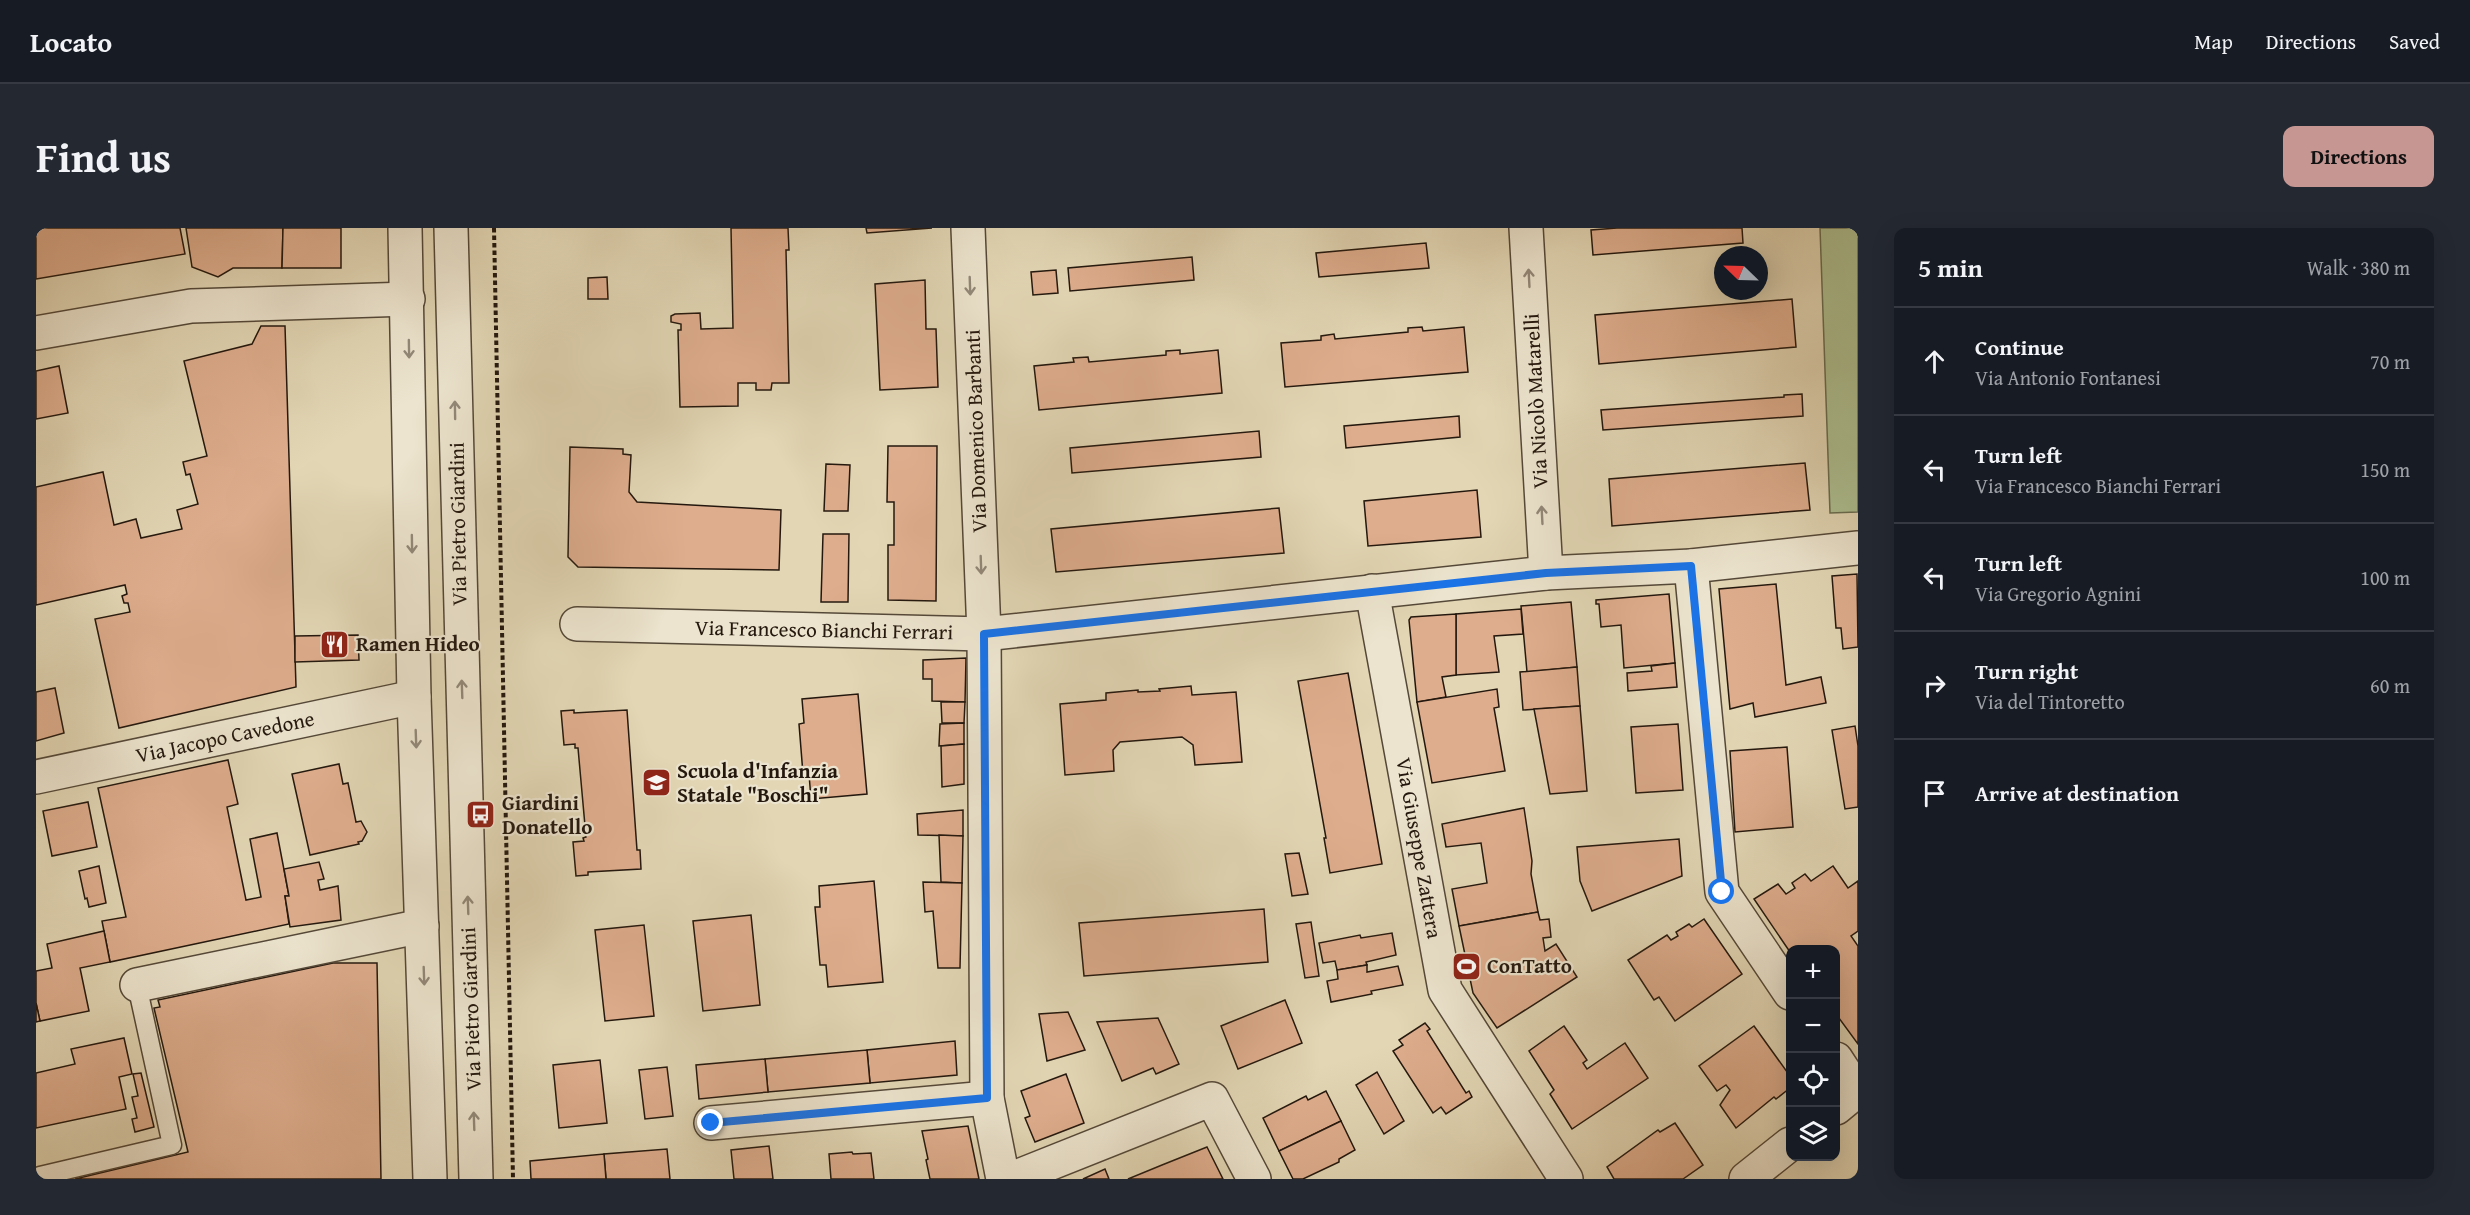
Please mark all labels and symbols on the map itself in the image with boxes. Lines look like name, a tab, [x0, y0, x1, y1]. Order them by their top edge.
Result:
north arrow	[1714, 246, 1768, 300]
one-way arrow	[1523, 269, 1534, 289]
one-way arrow	[964, 276, 976, 296]
street label: Via Nicolò Matarelli	[1515, 313, 1556, 489]
street label: Via Domenico Barbanti	[956, 329, 995, 533]
one-way arrow	[403, 339, 415, 359]
one-way arrow	[450, 400, 461, 420]
street label: Via Pietro Giardini	[441, 442, 474, 606]
one-way arrow	[1537, 506, 1548, 525]
one-way arrow	[406, 534, 418, 554]
one-way arrow	[975, 555, 987, 575]
street label: Via Francesco Bianchi Ferrari	[695, 612, 954, 647]
restaurant icon: Ramen Hideo	[319, 628, 351, 660]
place label: Ramen Hideo	[356, 628, 480, 659]
one-way arrow	[456, 679, 468, 699]
street label: Via Jacopo Cavedone	[133, 702, 317, 771]
one-way arrow	[410, 729, 422, 749]
place label: Scuola d'Infanzia Statale "Boschi"	[677, 755, 838, 810]
street label: Via Giuseppe Zattera	[1388, 755, 1451, 941]
school or university icon: Scuola d'Infanzia Statale "Boschi"	[640, 767, 672, 799]
place label: Giardini Donatello	[502, 787, 593, 842]
bus stop icon: Giardini Donatello	[465, 799, 497, 831]
route start	[1708, 878, 1734, 904]
one-way arrow	[463, 895, 474, 915]
street label: Via Pietro Giardini	[452, 927, 489, 1091]
sports icon: ConTatto	[1450, 950, 1482, 982]
place label: ConTatto	[1487, 950, 1572, 981]
one-way arrow	[418, 966, 429, 986]
route end	[697, 1109, 723, 1135]
one-way arrow	[469, 1111, 480, 1131]

